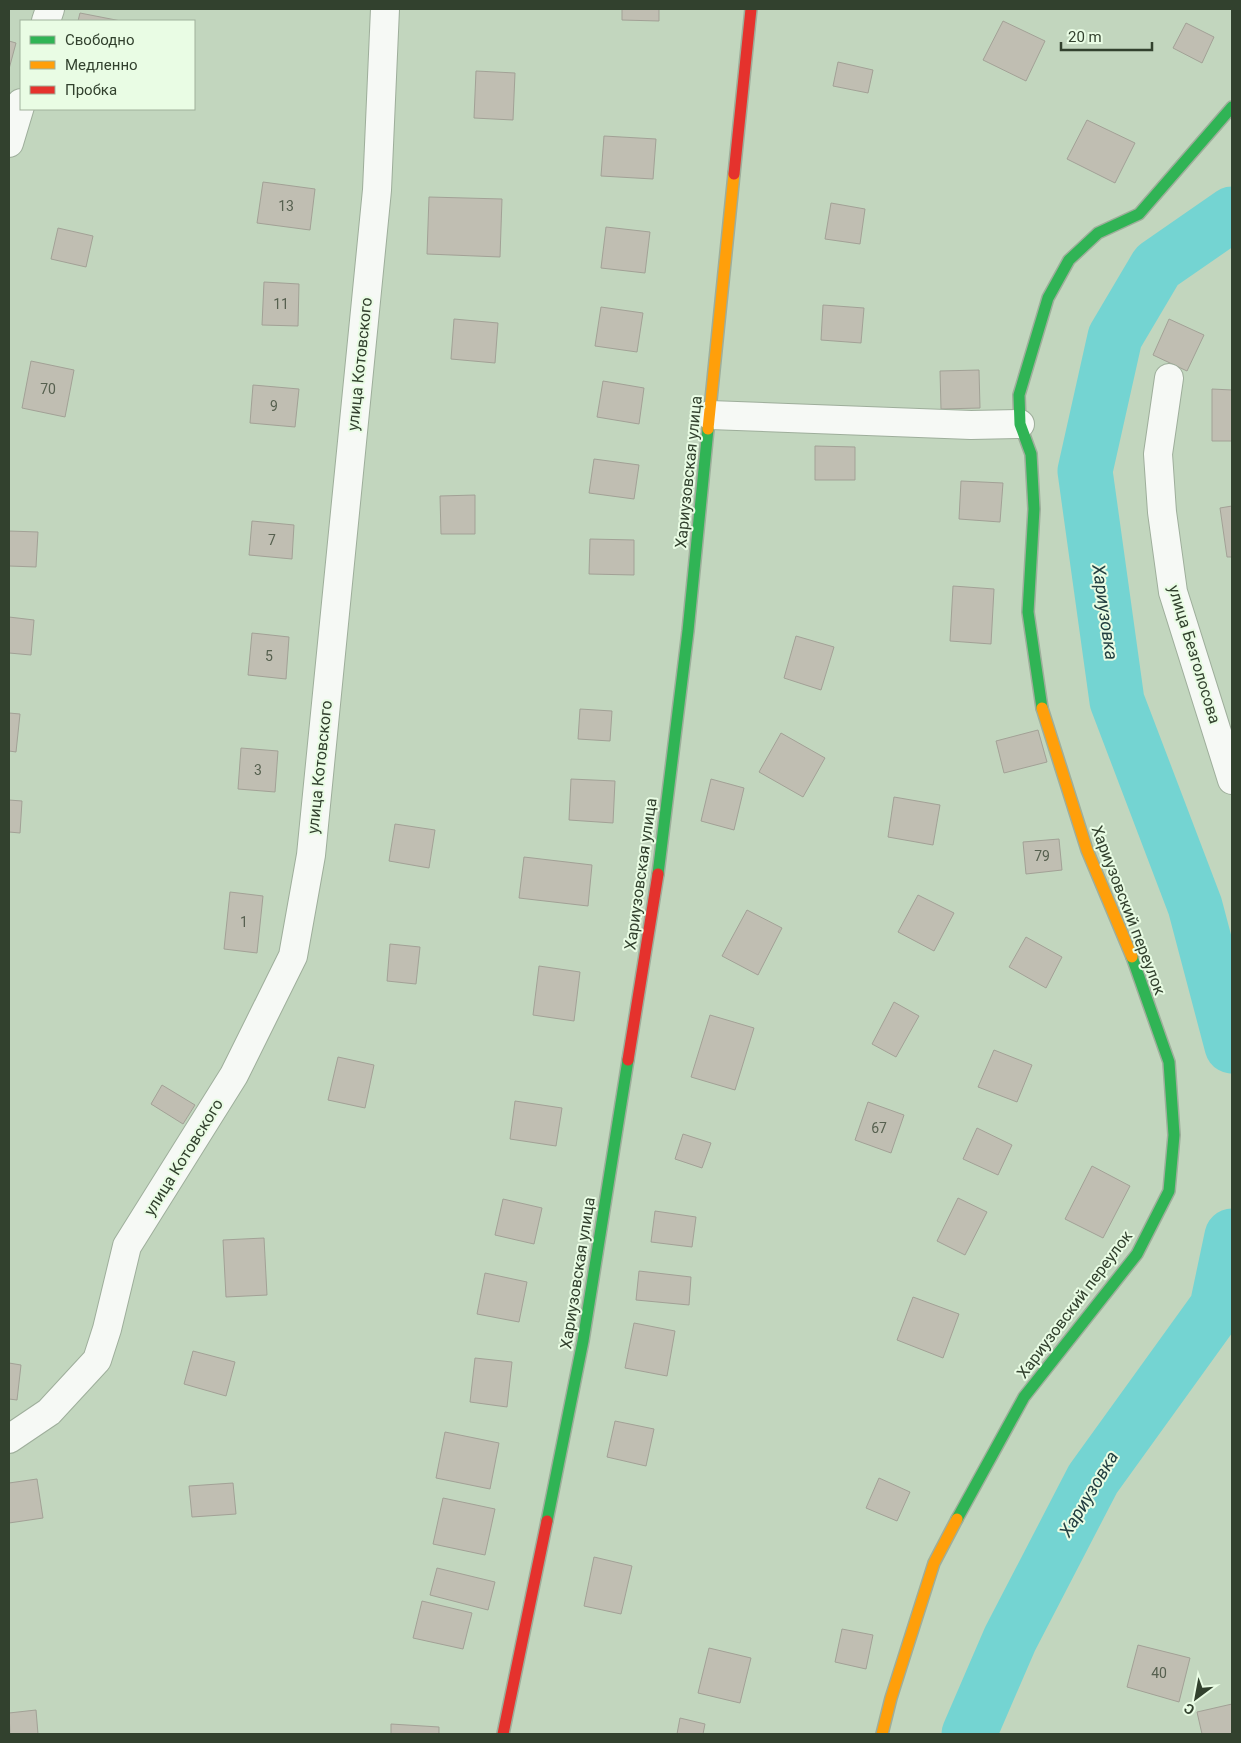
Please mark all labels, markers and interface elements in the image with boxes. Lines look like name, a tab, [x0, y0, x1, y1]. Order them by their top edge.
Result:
legend	[20, 20, 195, 110]
scale bar	[1061, 20, 1152, 52]
text: 20 m	[1068, 28, 1102, 46]
text: Свободно	[65, 31, 134, 49]
text: Медленно	[65, 56, 138, 74]
text: Пробка	[65, 81, 117, 99]
house number: 13	[278, 198, 294, 214]
house number: 11	[273, 296, 289, 312]
street label: улица Котовского	[343, 296, 376, 432]
house number: 70	[40, 381, 56, 397]
street label: Хариузовская улица	[671, 395, 706, 549]
house number: 9	[270, 398, 278, 414]
house number: 7	[268, 532, 276, 548]
water label: Хариузовка	[1088, 562, 1123, 661]
street label: улица Безголосова	[1164, 583, 1225, 726]
house number: 5	[265, 648, 273, 664]
street label: улица Котовского	[303, 699, 336, 835]
house number: 3	[254, 762, 262, 778]
street label: Хариузовская улица	[620, 797, 661, 951]
street label: Хариузовский переулок	[1087, 823, 1170, 998]
house number: 79	[1034, 848, 1050, 864]
house number: 1	[240, 914, 248, 930]
street label: улица Котовского	[140, 1095, 227, 1219]
house number: 67	[871, 1120, 887, 1136]
street label: Хариузовская улица	[556, 1196, 599, 1350]
street label: Хариузовский переулок	[1013, 1227, 1136, 1382]
water label: Хариузовка	[1054, 1447, 1122, 1541]
house number: 40	[1151, 1665, 1167, 1681]
north arrow	[1171, 1673, 1221, 1723]
text: С	[1181, 1700, 1197, 1718]

